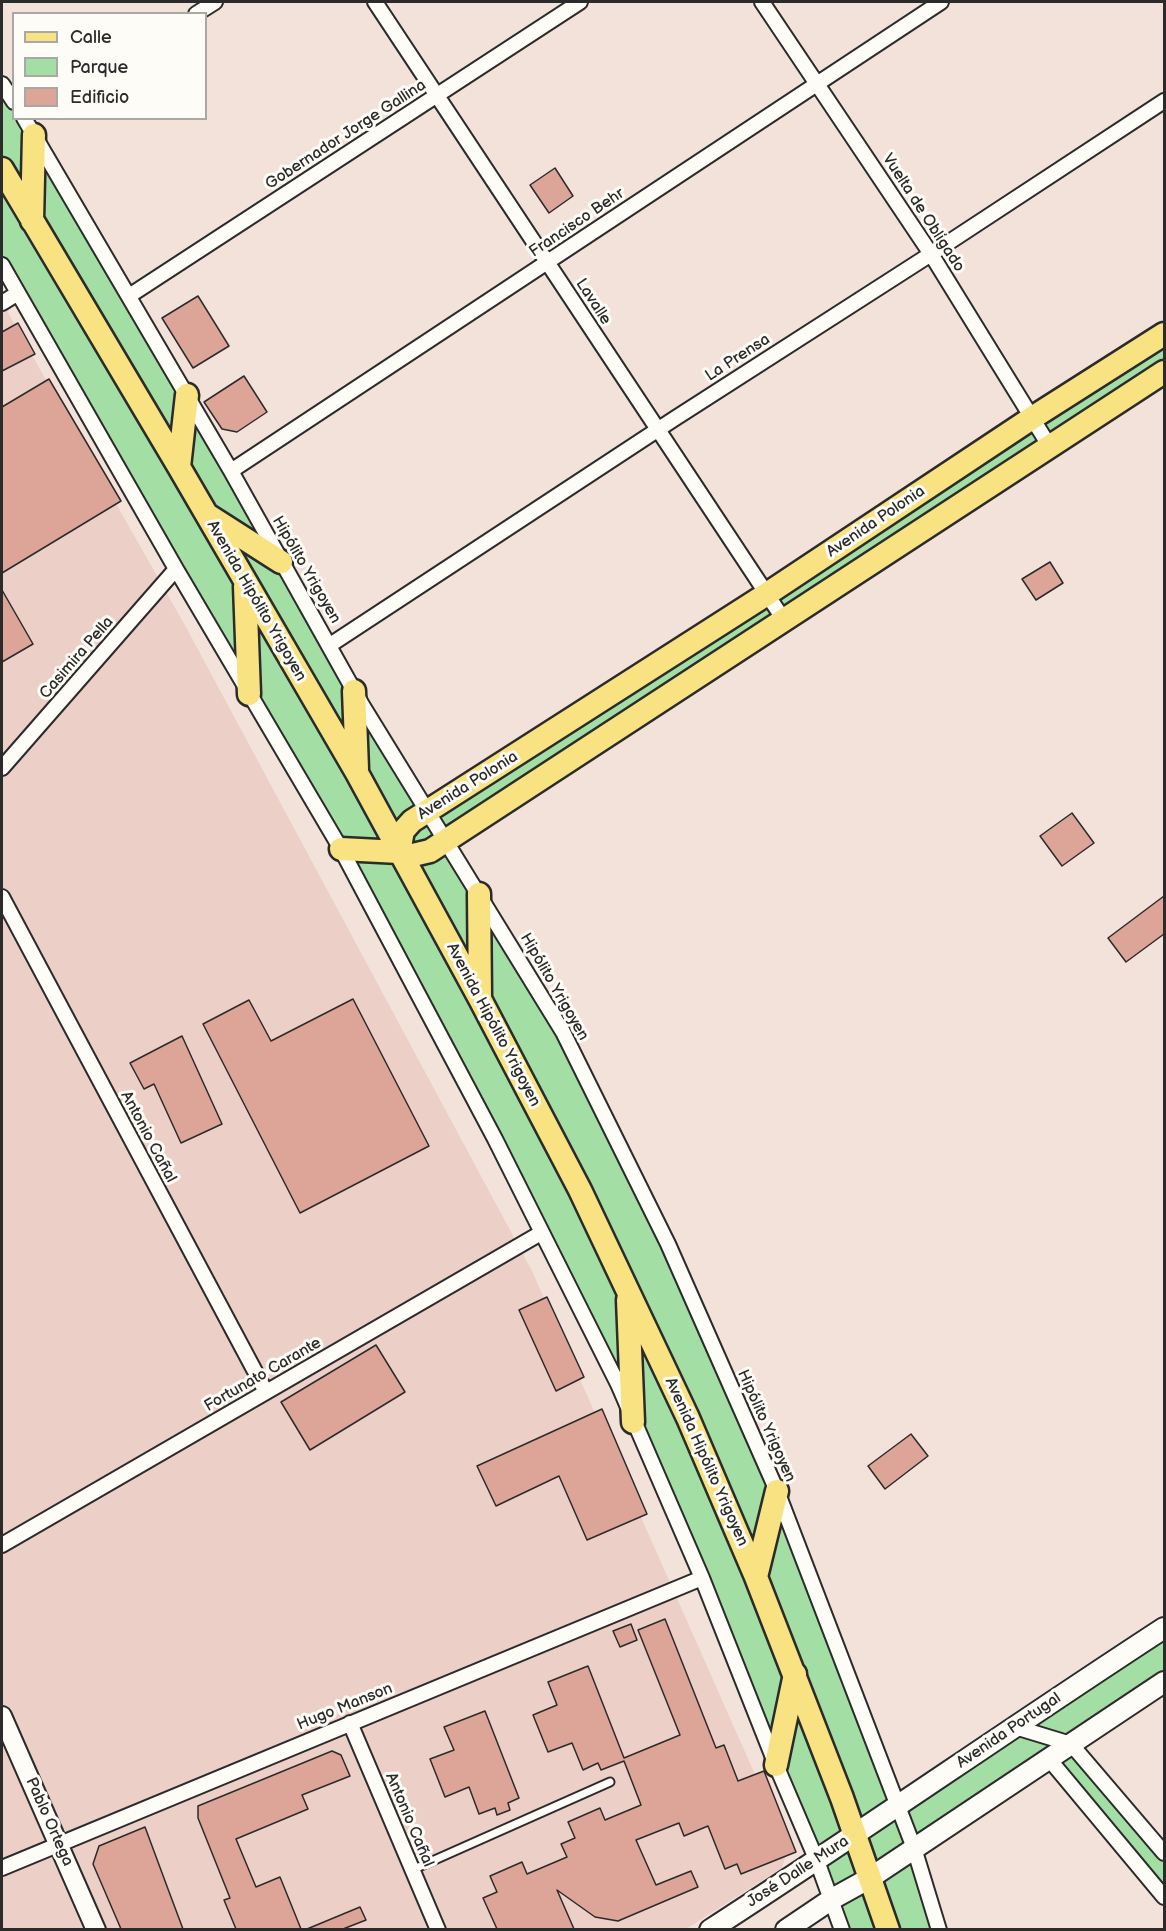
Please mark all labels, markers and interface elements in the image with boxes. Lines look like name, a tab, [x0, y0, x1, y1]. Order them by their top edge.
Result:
legend	[12, 12, 207, 120]
text: Calle	[70, 27, 112, 48]
text: Parque	[70, 57, 128, 78]
street label: Gobernador Jorge Gallina	[262, 76, 430, 194]
text: Edificio	[70, 87, 129, 108]
street label: Vuelta de Obligado	[878, 150, 968, 276]
street label: Francisco Behr	[526, 184, 628, 262]
street label: Lavalle	[571, 275, 615, 329]
street label: La Prensa	[702, 330, 774, 386]
street label: Avenida Polonia	[823, 482, 929, 562]
street label: Hipólito Yrigoyen	[267, 513, 345, 627]
street label: Avenida Hipólito Yrigoyen	[202, 517, 310, 685]
street label: Casimira Pella	[36, 613, 118, 703]
street label: Avenida Polonia	[414, 748, 522, 824]
street label: Hipólito Yrigoyen	[515, 930, 593, 1044]
street label: Avenida Hipólito Yrigoyen	[442, 940, 544, 1110]
street label: Antonio Cañal	[116, 1088, 180, 1186]
street label: Fortunato Carante	[201, 1334, 325, 1416]
street label: Hipólito Yrigoyen	[733, 1367, 799, 1485]
street label: Avenida Hipólito Yrigoyen	[660, 1375, 752, 1549]
street label: Hugo Manson	[294, 1679, 396, 1735]
street label: Avenida Portugal	[953, 1689, 1065, 1773]
street label: Antonio Cañal	[381, 1770, 437, 1870]
street label: Pablo Ortega	[21, 1775, 77, 1869]
street label: José Dalle Mura	[743, 1832, 853, 1912]

